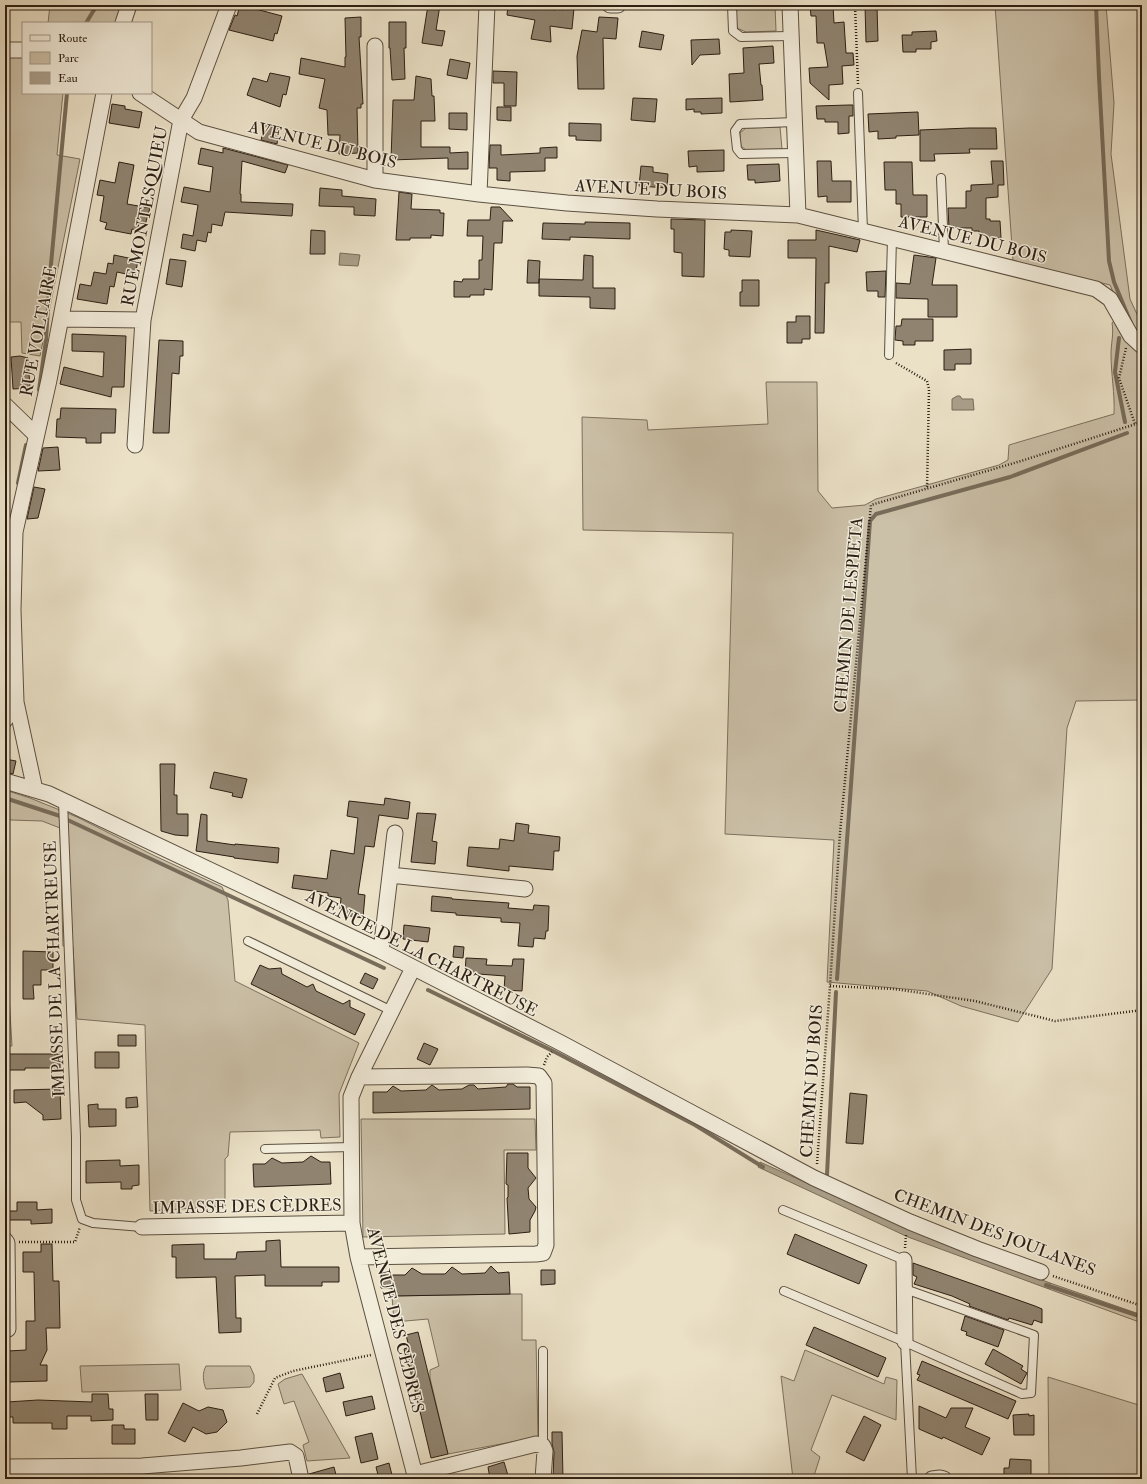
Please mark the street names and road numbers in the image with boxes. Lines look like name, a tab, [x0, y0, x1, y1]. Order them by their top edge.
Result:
street label: AVENUE DU BOIS	[246, 116, 399, 173]
street label: RUE MONTESQUIEU	[117, 124, 172, 308]
street label: AVENUE DU BOIS	[574, 175, 727, 204]
street label: AVENUE DU BOIS	[896, 211, 1049, 268]
street label: RUE VOLTAIRE	[16, 264, 61, 398]
street label: CHEMIN DE LESPIETA	[829, 516, 868, 714]
street label: IMPASSE DE LA CHARTREUSE	[40, 840, 69, 1098]
street label: AVENUE DE LA CHARTREUSE	[301, 885, 541, 1021]
street label: CHEMIN DU BOIS	[796, 1004, 827, 1158]
street label: CHEMIN DES JOULANES	[890, 1184, 1099, 1282]
street label: IMPASSE DES CÈDRES	[152, 1193, 342, 1219]
street label: AVENUE DES CÈDRES	[362, 1224, 430, 1415]

